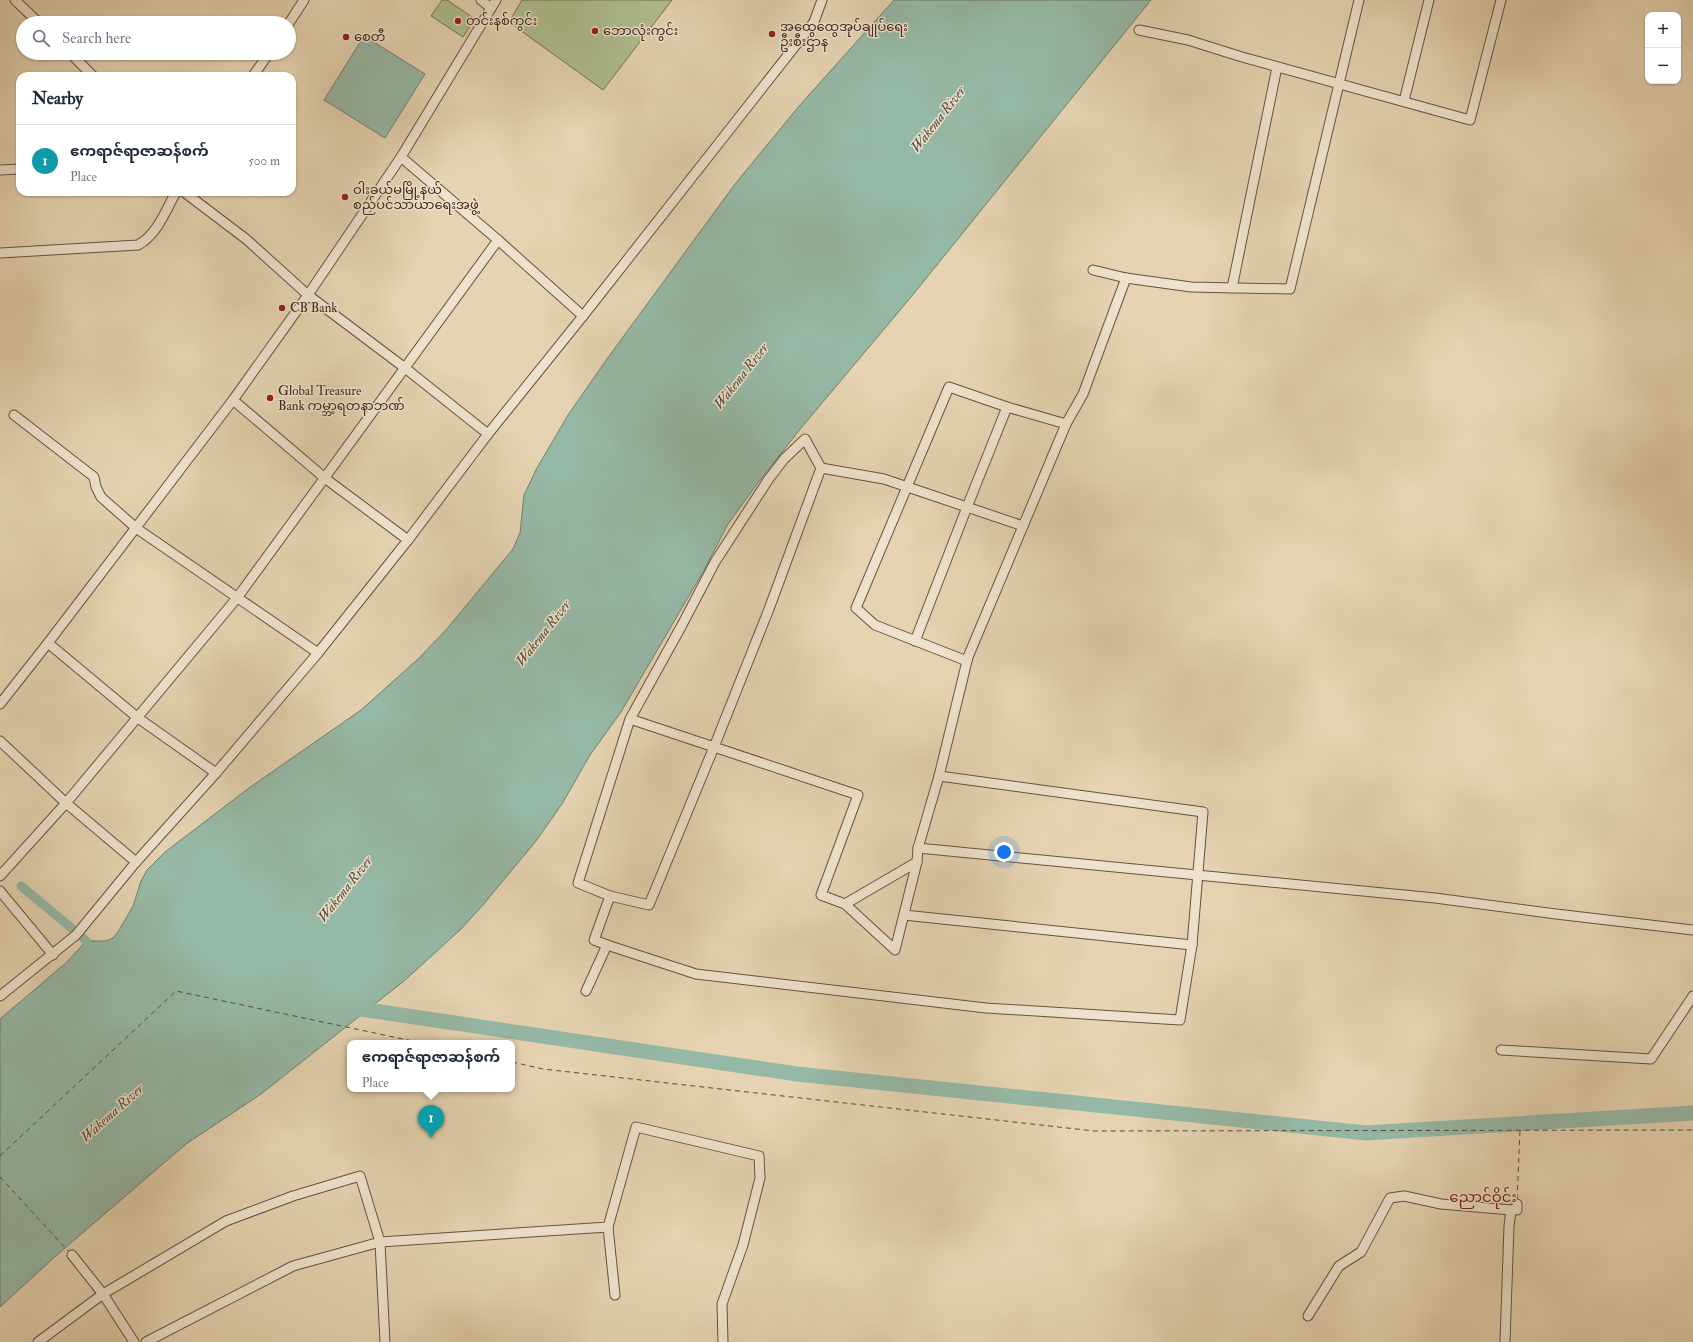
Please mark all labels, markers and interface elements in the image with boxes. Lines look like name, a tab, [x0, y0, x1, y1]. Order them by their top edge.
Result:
place label: တင်းနစ်ကွင်း	[466, 12, 537, 31]
map controls	[1645, 12, 1681, 84]
button: +	[1645, 12, 1681, 48]
search box	[16, 16, 296, 60]
marker: တင်းနစ်ကွင်း	[453, 16, 463, 26]
place label: အထွေထွေအုပ်ချုပ်ရေး ဦးစီးဌာန	[780, 18, 908, 52]
place label: ဘောလုံးကွင်း	[603, 22, 678, 41]
marker: ဘောလုံးကွင်း	[590, 26, 600, 36]
icon: search	[30, 27, 52, 49]
place label: စေတီ	[354, 28, 385, 45]
text: Search here	[62, 29, 131, 48]
marker: အထွေထွေအုပ်ချုပ်ရေး ဦးစီးဌာန	[767, 29, 777, 39]
marker: စေတီ	[341, 32, 351, 42]
button: −	[1645, 48, 1681, 84]
water label: Wakema River	[907, 82, 970, 155]
text: Nearby	[32, 88, 83, 109]
text: ဧကရာဇ်ရာဇာဆန်စက်	[70, 142, 209, 161]
text: 1	[43, 153, 47, 169]
text: 500 m	[248, 153, 280, 169]
text: Place	[70, 169, 97, 185]
place label: ဝါးခယ်မမြို့နယ် စည်ပင်သာယာရေးအဖွဲ့	[353, 181, 480, 215]
marker: ဝါးခယ်မမြို့နယ် စည်ပင်သာယာရေးအဖွဲ့	[340, 192, 350, 202]
place label: CB Bank	[290, 300, 338, 316]
marker: CB Bank	[277, 303, 287, 313]
water label: Wakema River	[710, 339, 773, 412]
place label: Global Treasure Bank ကမ္ဘာ့ရတနာဘဏ်	[278, 383, 405, 416]
marker: Global Treasure Bank ကမ္ဘာ့ရတနာဘဏ်	[265, 393, 275, 403]
water label: Wakema River	[512, 596, 575, 669]
your location	[994, 842, 1014, 862]
water label: Wakema River	[314, 852, 377, 925]
popup	[347, 1040, 515, 1092]
text: ဧကရာဇ်ရာဇာဆန်စက်	[362, 1048, 500, 1067]
text: Place	[362, 1075, 389, 1091]
water label: Wakema River	[77, 1080, 148, 1146]
pin: 1	[418, 1105, 444, 1138]
district label: ညောင်ဝိုင်း	[1449, 1187, 1517, 1209]

